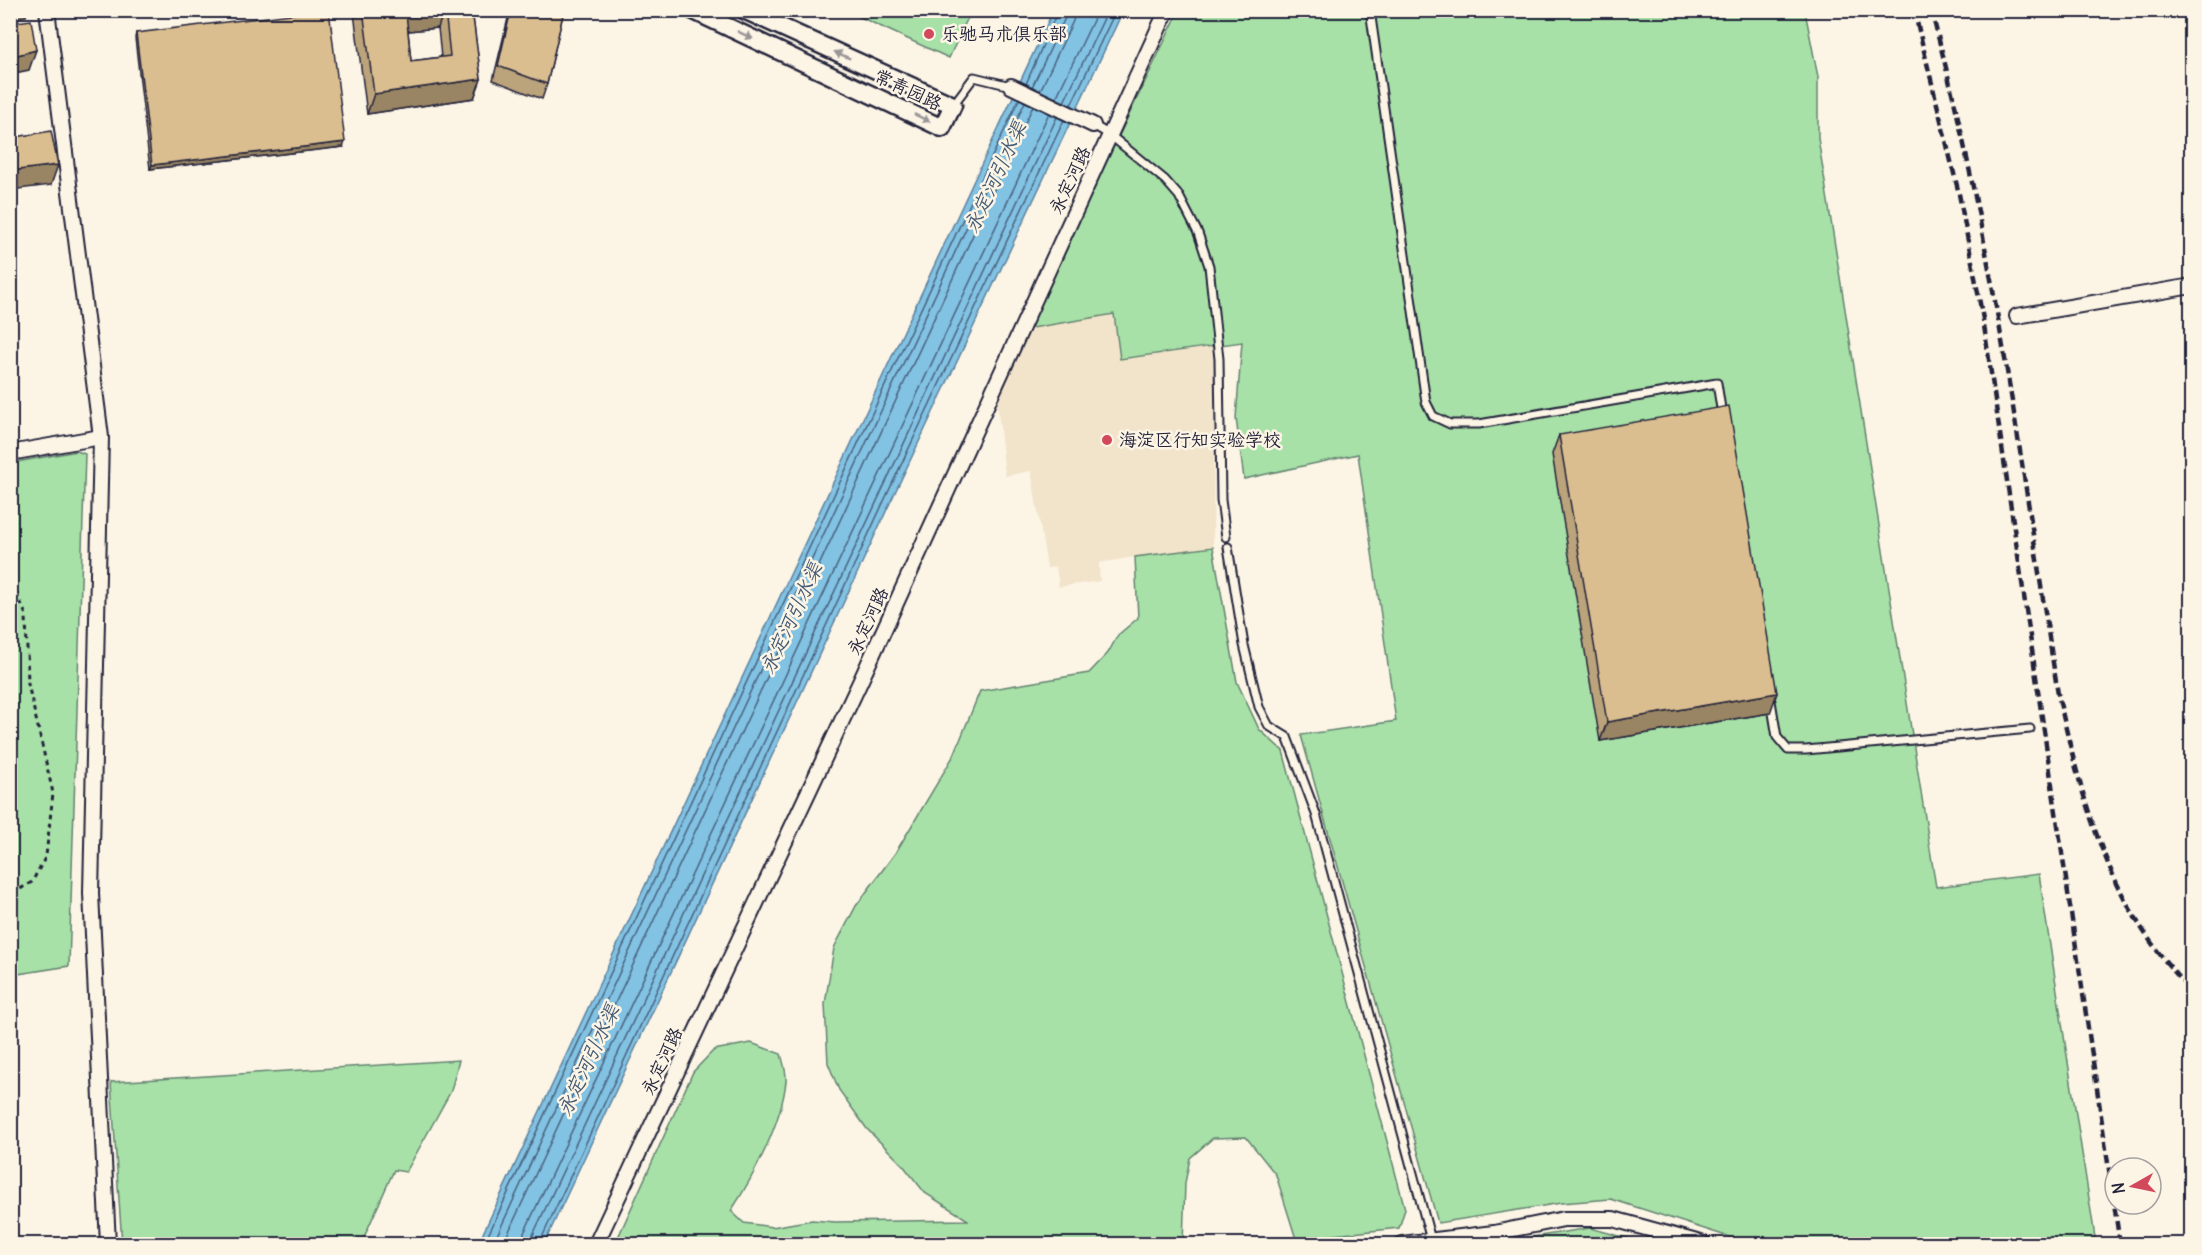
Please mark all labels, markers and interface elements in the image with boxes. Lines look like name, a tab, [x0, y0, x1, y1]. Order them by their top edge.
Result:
place label: 乐驰马术俱乐部	[941, 22, 1067, 45]
marker: 乐驰马术俱乐部	[922, 27, 936, 41]
one-way arrow	[737, 31, 754, 40]
one-way arrow	[833, 50, 851, 60]
street label: 常青园路	[871, 64, 946, 115]
one-way arrow	[913, 114, 930, 123]
water label: 永定河引水渠	[958, 115, 1032, 236]
street label: 永定河路	[1044, 142, 1095, 217]
place label: 海淀区行知实验学校	[1119, 428, 1281, 451]
marker: 海淀区行知实验学校	[1100, 433, 1114, 447]
water label: 永定河引水渠	[754, 556, 828, 677]
street label: 永定河路	[842, 583, 893, 658]
water label: 永定河引水渠	[551, 998, 625, 1119]
street label: 永定河路	[636, 1023, 687, 1098]
north arrow	[2103, 1156, 2163, 1216]
text: N	[2107, 1181, 2129, 1195]

